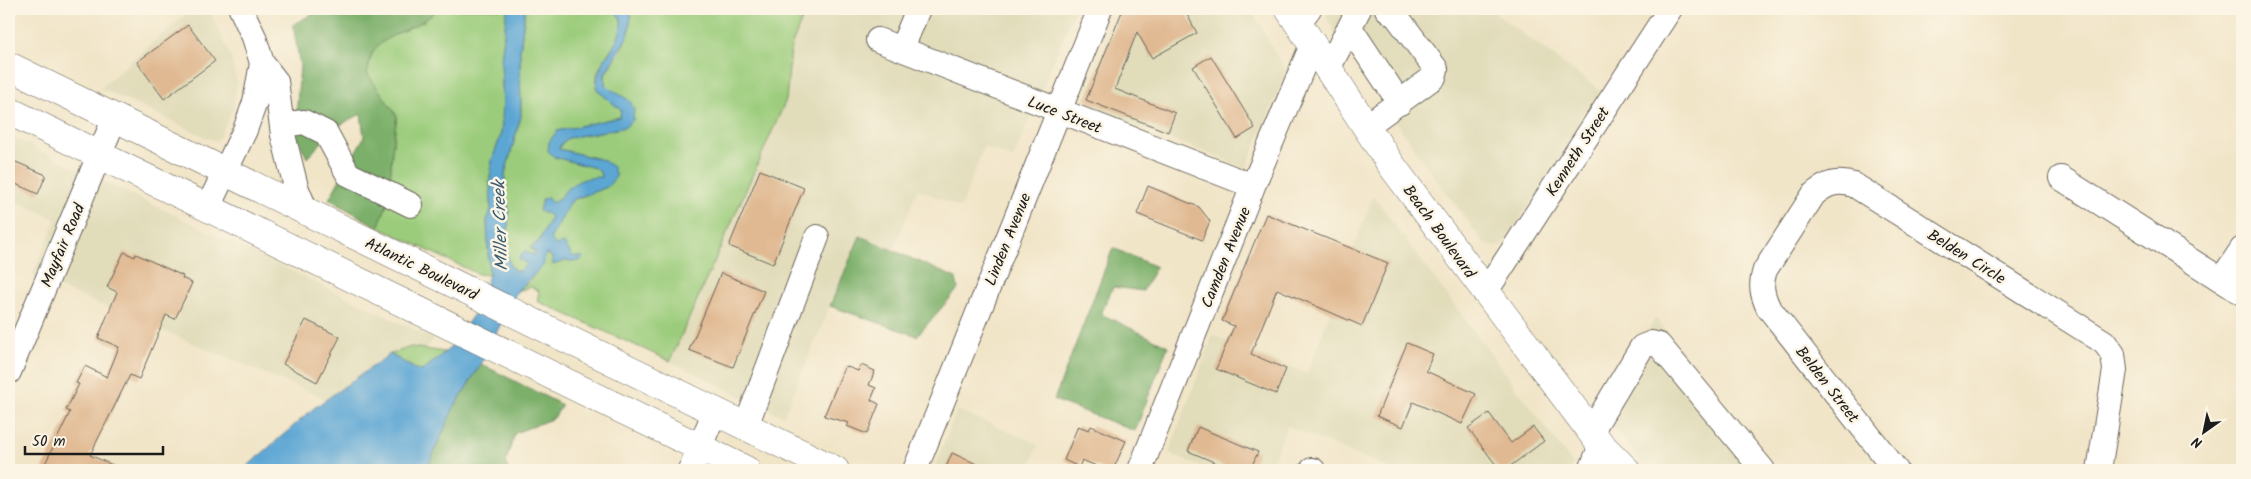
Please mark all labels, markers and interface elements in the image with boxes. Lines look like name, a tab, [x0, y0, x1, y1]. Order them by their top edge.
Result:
street label: Luce Street	[1024, 90, 1106, 141]
street label: Kenneth Street	[1540, 101, 1617, 202]
water label: Miller Creek	[485, 178, 518, 271]
street label: Beach Boulevard	[1396, 180, 1482, 285]
street label: Linden Avenue	[978, 189, 1038, 290]
street label: Mayfair Road	[35, 199, 93, 291]
street label: Camden Avenue	[1195, 203, 1258, 312]
street label: Belden Circle	[1922, 223, 2010, 291]
street label: Atlantic Boulevard	[360, 231, 483, 308]
street label: Belden Street	[1789, 341, 1865, 430]
north arrow	[2178, 406, 2228, 456]
scale bar	[25, 424, 162, 456]
text: 50 m	[32, 430, 66, 454]
text: N	[2188, 430, 2207, 454]

